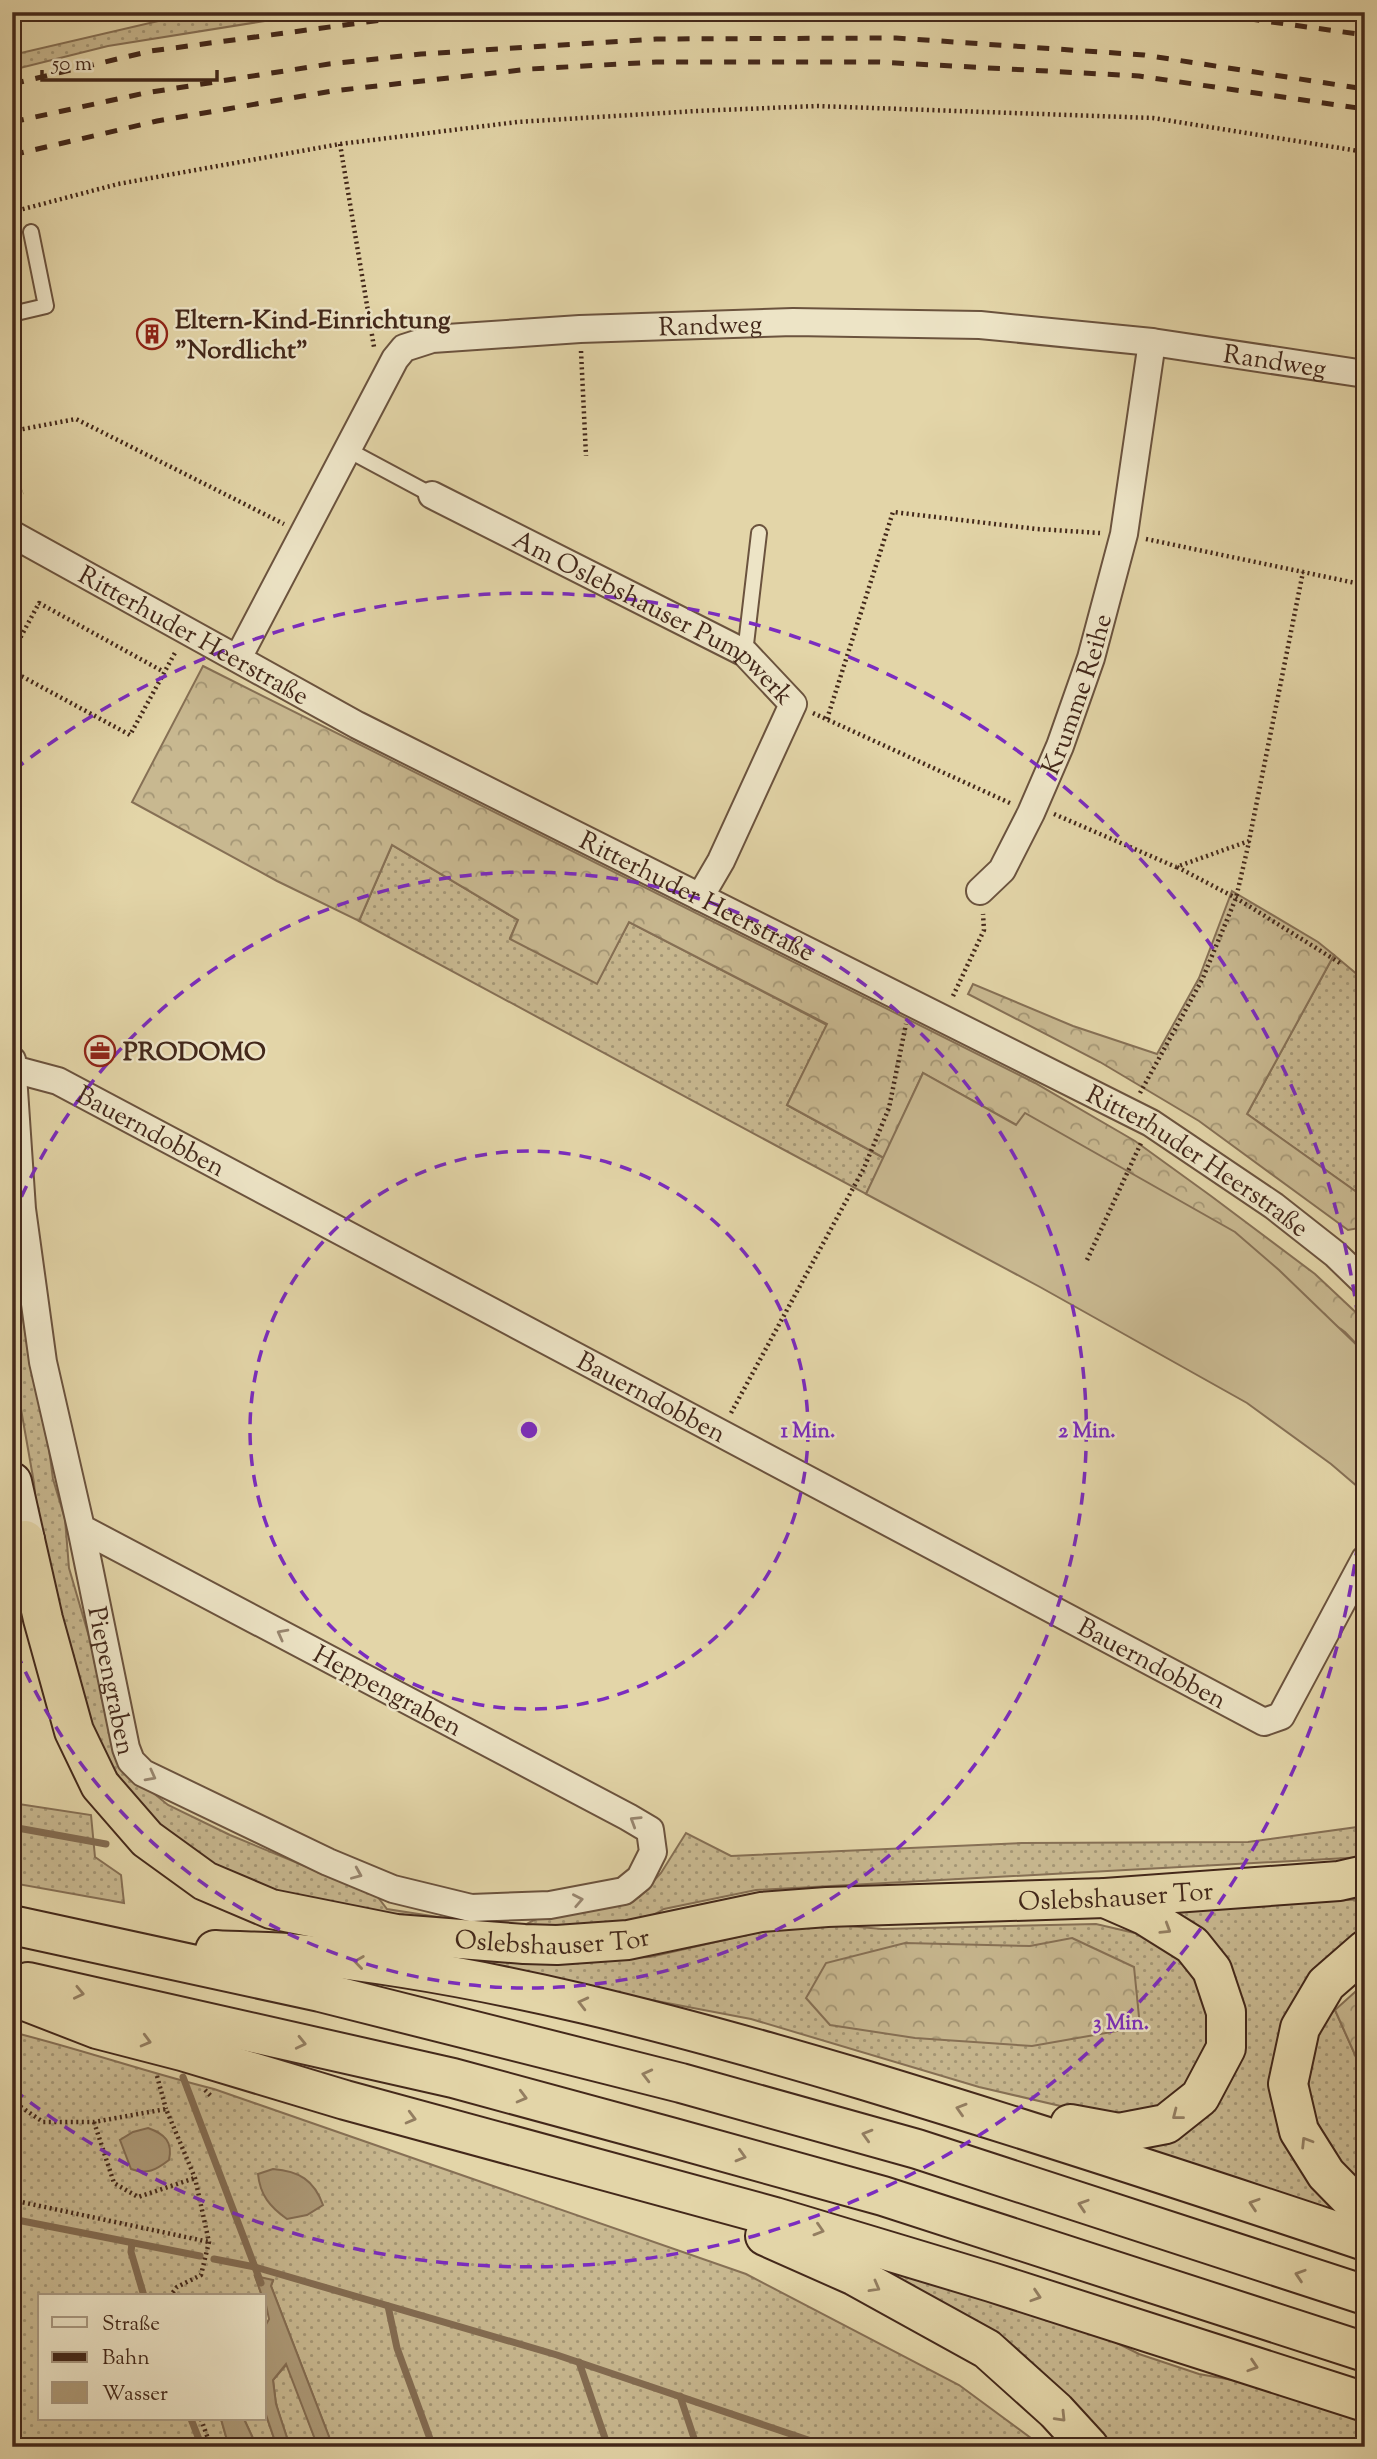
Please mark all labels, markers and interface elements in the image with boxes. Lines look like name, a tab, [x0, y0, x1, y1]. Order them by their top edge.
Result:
scale bar	[42, 38, 217, 82]
text: 50 m	[51, 50, 92, 80]
place label: Eltern-Kind-Einrichtung "Nordlicht"	[175, 303, 451, 370]
street label: Randweg	[658, 307, 763, 347]
building icon: Eltern-Kind-Einrichtung "Nordlicht"	[135, 317, 169, 351]
street label: Randweg	[1221, 337, 1329, 389]
street label: Am Oslebshauser Pumpwerk	[505, 523, 801, 714]
street label: Ritterhuder Heerstraße	[71, 558, 315, 716]
street label: Krumme Reihe	[1034, 610, 1123, 781]
street label: Ritterhuder Heerstraße	[572, 823, 820, 972]
office icon: PRODOMO	[83, 1034, 117, 1068]
place label: PRODOMO	[123, 1035, 266, 1072]
street label: Ritterhuder Heerstraße	[1079, 1077, 1316, 1248]
street label: Bauerndobben	[69, 1078, 231, 1188]
street label: Bauerndobben	[569, 1344, 732, 1454]
text: 1 Min.	[781, 1417, 835, 1447]
text: 2 Min.	[1058, 1417, 1116, 1447]
centre of rings	[517, 1418, 541, 1442]
street label: Piepengraben	[77, 1604, 143, 1759]
street label: Bauerndobben	[1070, 1610, 1232, 1720]
one-way arrow	[277, 1629, 289, 1643]
street label: Heppengraben	[306, 1637, 468, 1747]
one-way arrow	[144, 1768, 156, 1782]
one-way arrow	[630, 1816, 643, 1829]
one-way arrow	[350, 1865, 362, 1879]
street label: Oslebshauser Tor	[1018, 1874, 1215, 1922]
one-way arrow	[572, 1893, 584, 1908]
street label: Oslebshauser Tor	[453, 1920, 654, 1966]
one-way arrow	[1159, 1921, 1172, 1934]
one-way arrow	[353, 1955, 365, 1970]
one-way arrow	[73, 1985, 85, 1999]
one-way arrow	[577, 1997, 589, 2011]
text: 3 Min.	[1093, 2009, 1149, 2039]
one-way arrow	[140, 2033, 152, 2048]
one-way arrow	[295, 2034, 307, 2049]
one-way arrow	[642, 2069, 654, 2083]
one-way arrow	[516, 2088, 528, 2103]
one-way arrow	[955, 2103, 967, 2118]
one-way arrow	[1172, 2107, 1184, 2120]
one-way arrow	[405, 2109, 417, 2124]
one-way arrow	[861, 2129, 873, 2143]
one-way arrow	[1302, 2137, 1315, 2150]
one-way arrow	[735, 2148, 747, 2163]
one-way arrow	[1078, 2198, 1090, 2213]
one-way arrow	[1248, 2198, 1260, 2212]
one-way arrow	[812, 2222, 824, 2237]
one-way arrow	[1294, 2268, 1306, 2283]
one-way arrow	[868, 2279, 881, 2292]
one-way arrow	[1030, 2288, 1042, 2303]
legend	[38, 2294, 266, 2420]
text: Straße	[102, 2310, 160, 2340]
text: Bahn	[102, 2344, 150, 2374]
one-way arrow	[1246, 2358, 1259, 2372]
text: Wasser	[102, 2380, 168, 2410]
one-way arrow	[1052, 2409, 1065, 2422]

